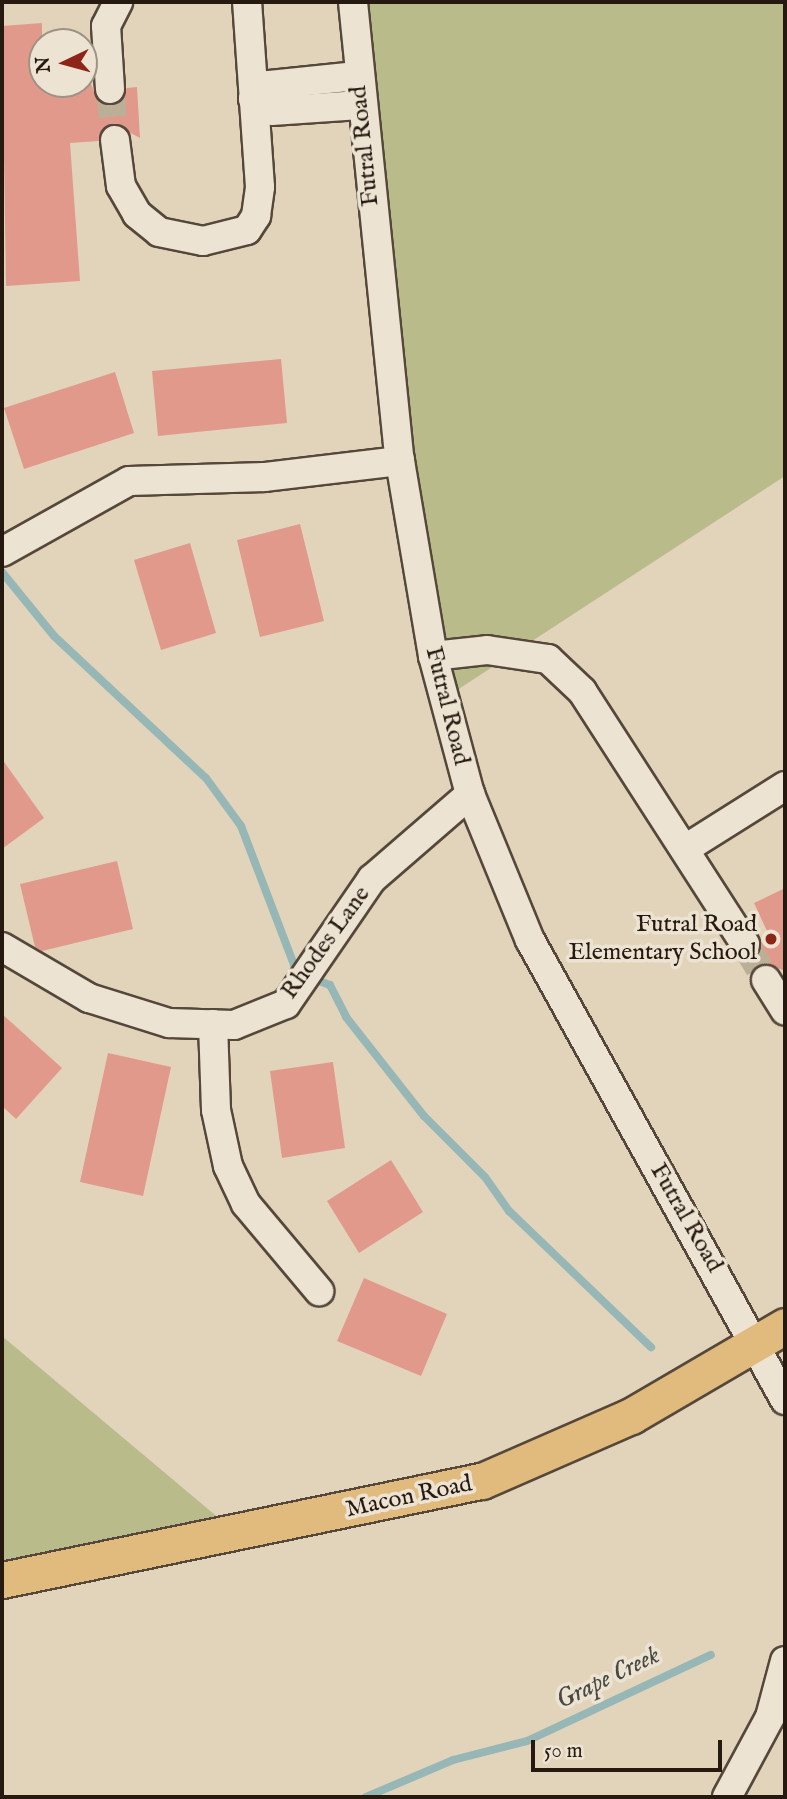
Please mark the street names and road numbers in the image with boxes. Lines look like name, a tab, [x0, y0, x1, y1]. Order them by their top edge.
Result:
street label: Futral Road	[344, 84, 386, 208]
street label: Futral Road	[418, 644, 476, 768]
street label: Rhodes Lane	[275, 881, 377, 1005]
street label: Futral Road	[643, 1158, 729, 1278]
street label: Macon Road	[343, 1470, 475, 1524]

